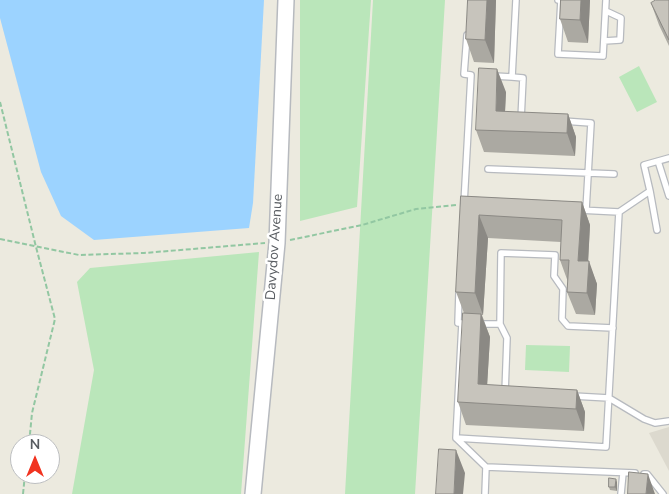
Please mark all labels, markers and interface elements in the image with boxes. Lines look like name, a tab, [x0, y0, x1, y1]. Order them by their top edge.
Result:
street label: Davydov Avenue	[263, 193, 287, 301]
north arrow	[10, 434, 60, 484]
text: N	[30, 435, 40, 454]

